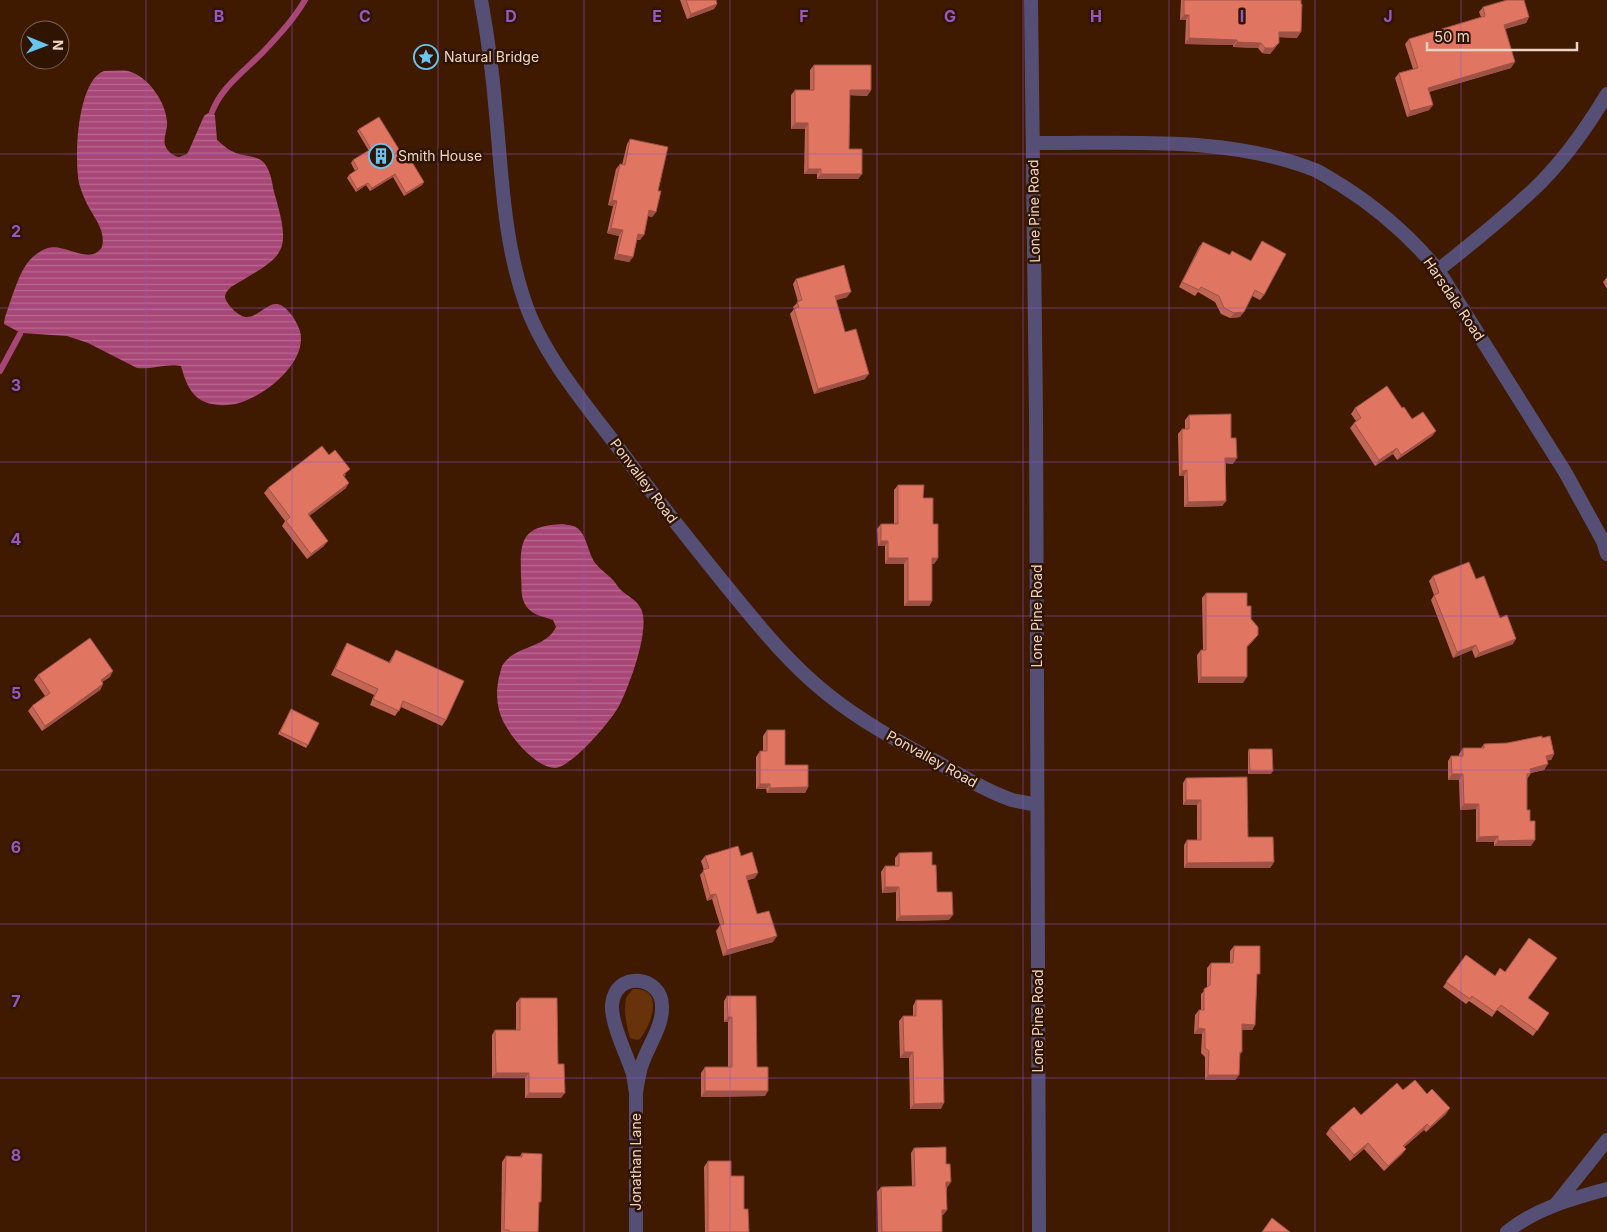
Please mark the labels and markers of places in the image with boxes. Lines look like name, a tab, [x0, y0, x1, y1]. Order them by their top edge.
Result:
place icon: Natural Bridge	[413, 44, 439, 70]
place label: Natural Bridge	[444, 48, 539, 65]
building icon: Smith House	[368, 143, 394, 169]
place label: Smith House	[398, 147, 482, 164]

